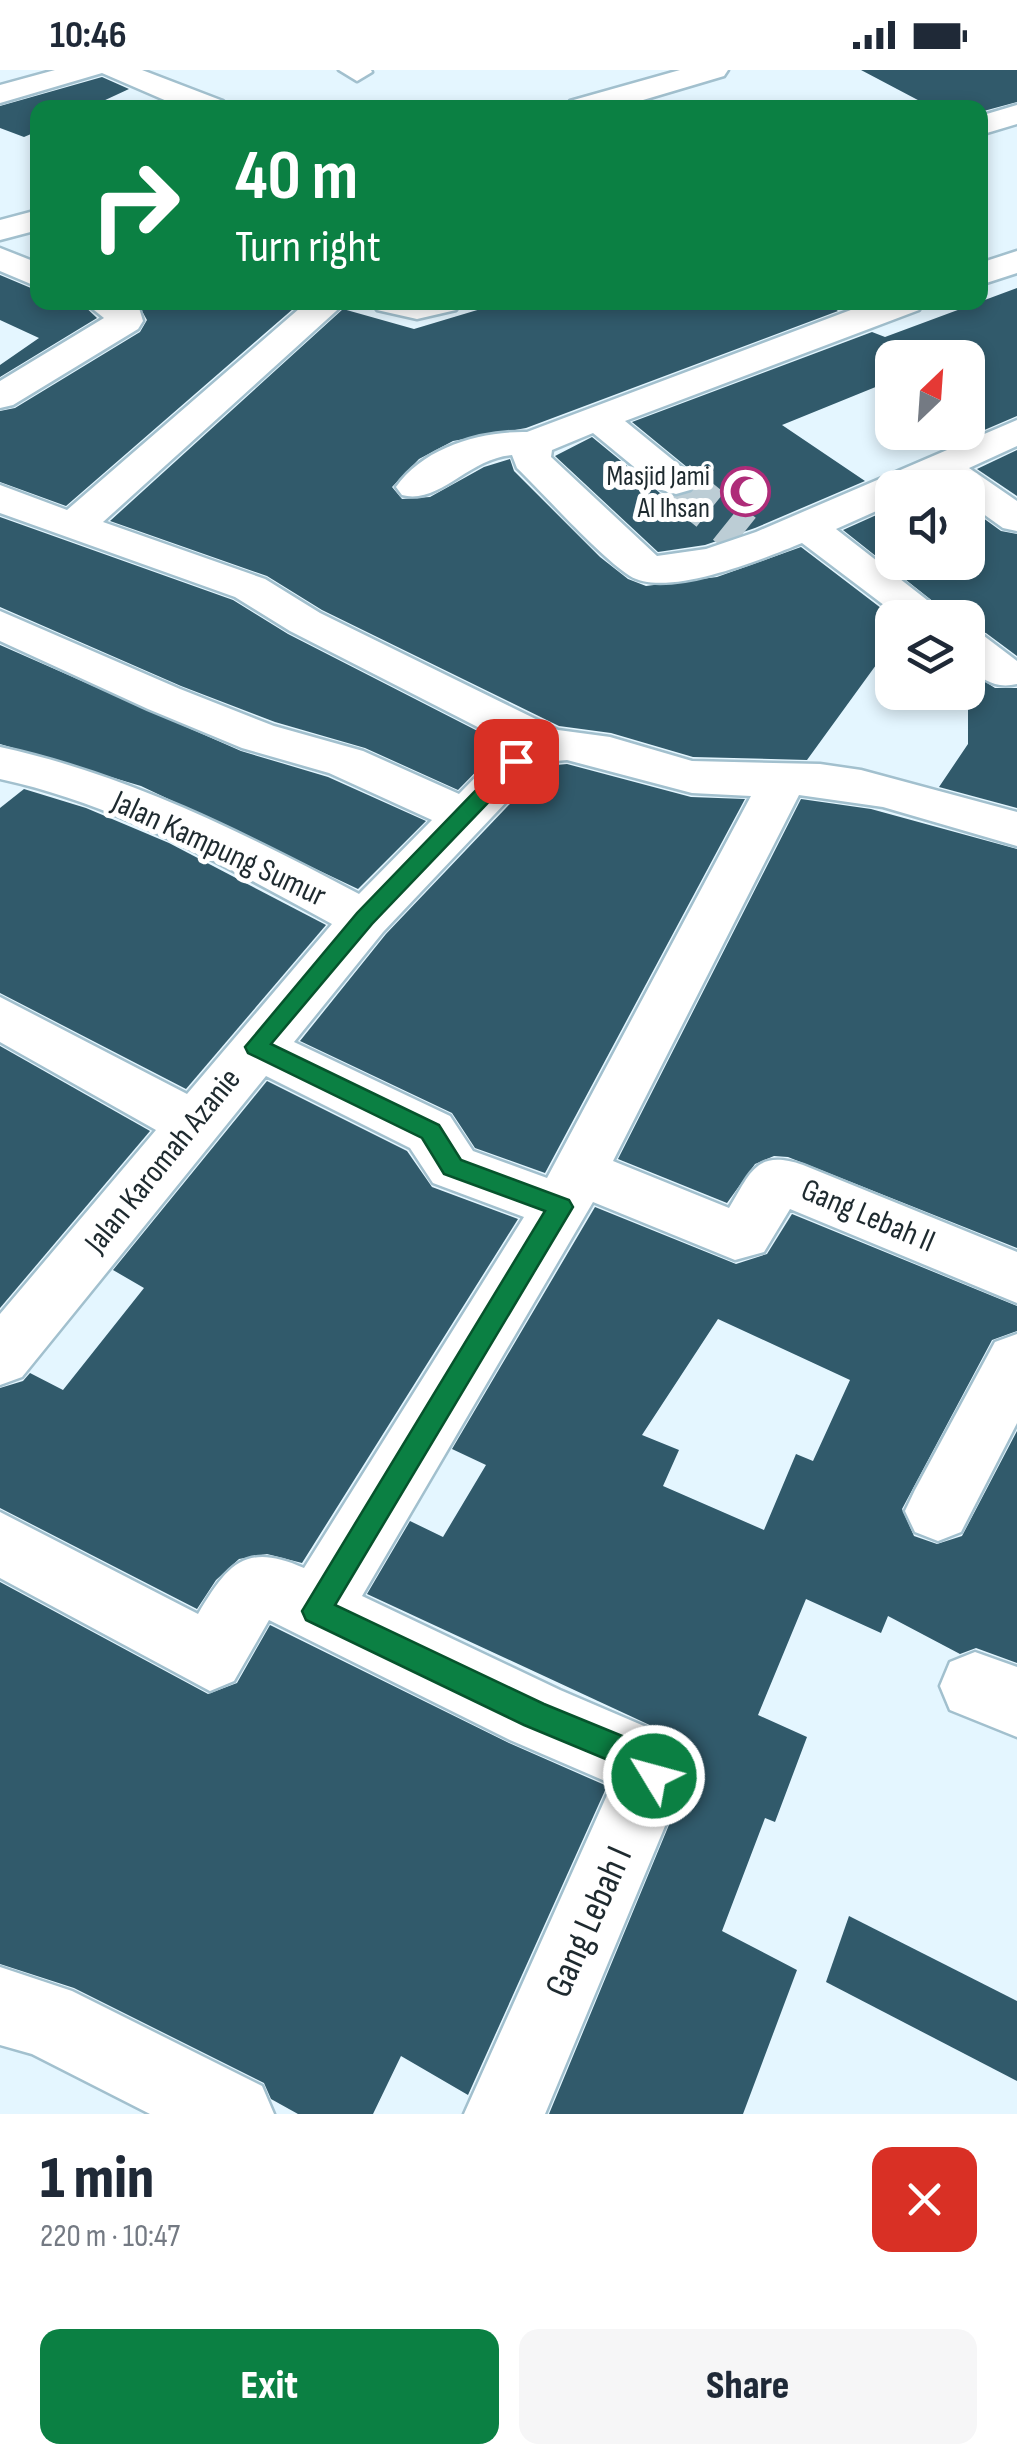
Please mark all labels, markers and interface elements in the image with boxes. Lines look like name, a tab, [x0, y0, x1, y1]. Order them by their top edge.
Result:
text: 10:46	[50, 13, 127, 58]
text: 40 m	[235, 135, 358, 219]
icon: right	[70, 140, 200, 270]
text: Turn right	[235, 220, 381, 275]
north arrow	[875, 340, 985, 450]
map controls	[875, 340, 985, 710]
place label: Masjid Jami Al Ihsan	[606, 460, 710, 525]
mosque icon: Masjid Jami Al Ihsan	[719, 466, 771, 518]
button: sound	[875, 470, 985, 580]
button: layers	[875, 600, 985, 710]
pin	[474, 719, 559, 804]
icon: arrive	[489, 734, 544, 789]
street label: Jalan Kampung Sumur	[105, 782, 332, 916]
street label: Jalan Karomah Azanie	[76, 1061, 249, 1262]
street label: Gang Lebah II	[795, 1170, 941, 1262]
position arrow	[602, 1724, 706, 1828]
street label: Gang Lebah I	[536, 1840, 642, 2004]
text: 1 min	[40, 2143, 154, 2215]
button: close	[872, 2147, 977, 2252]
text: 220 m · 10:47	[40, 2217, 180, 2256]
button: Exit	[40, 2329, 499, 2444]
button: Share	[519, 2329, 977, 2444]

